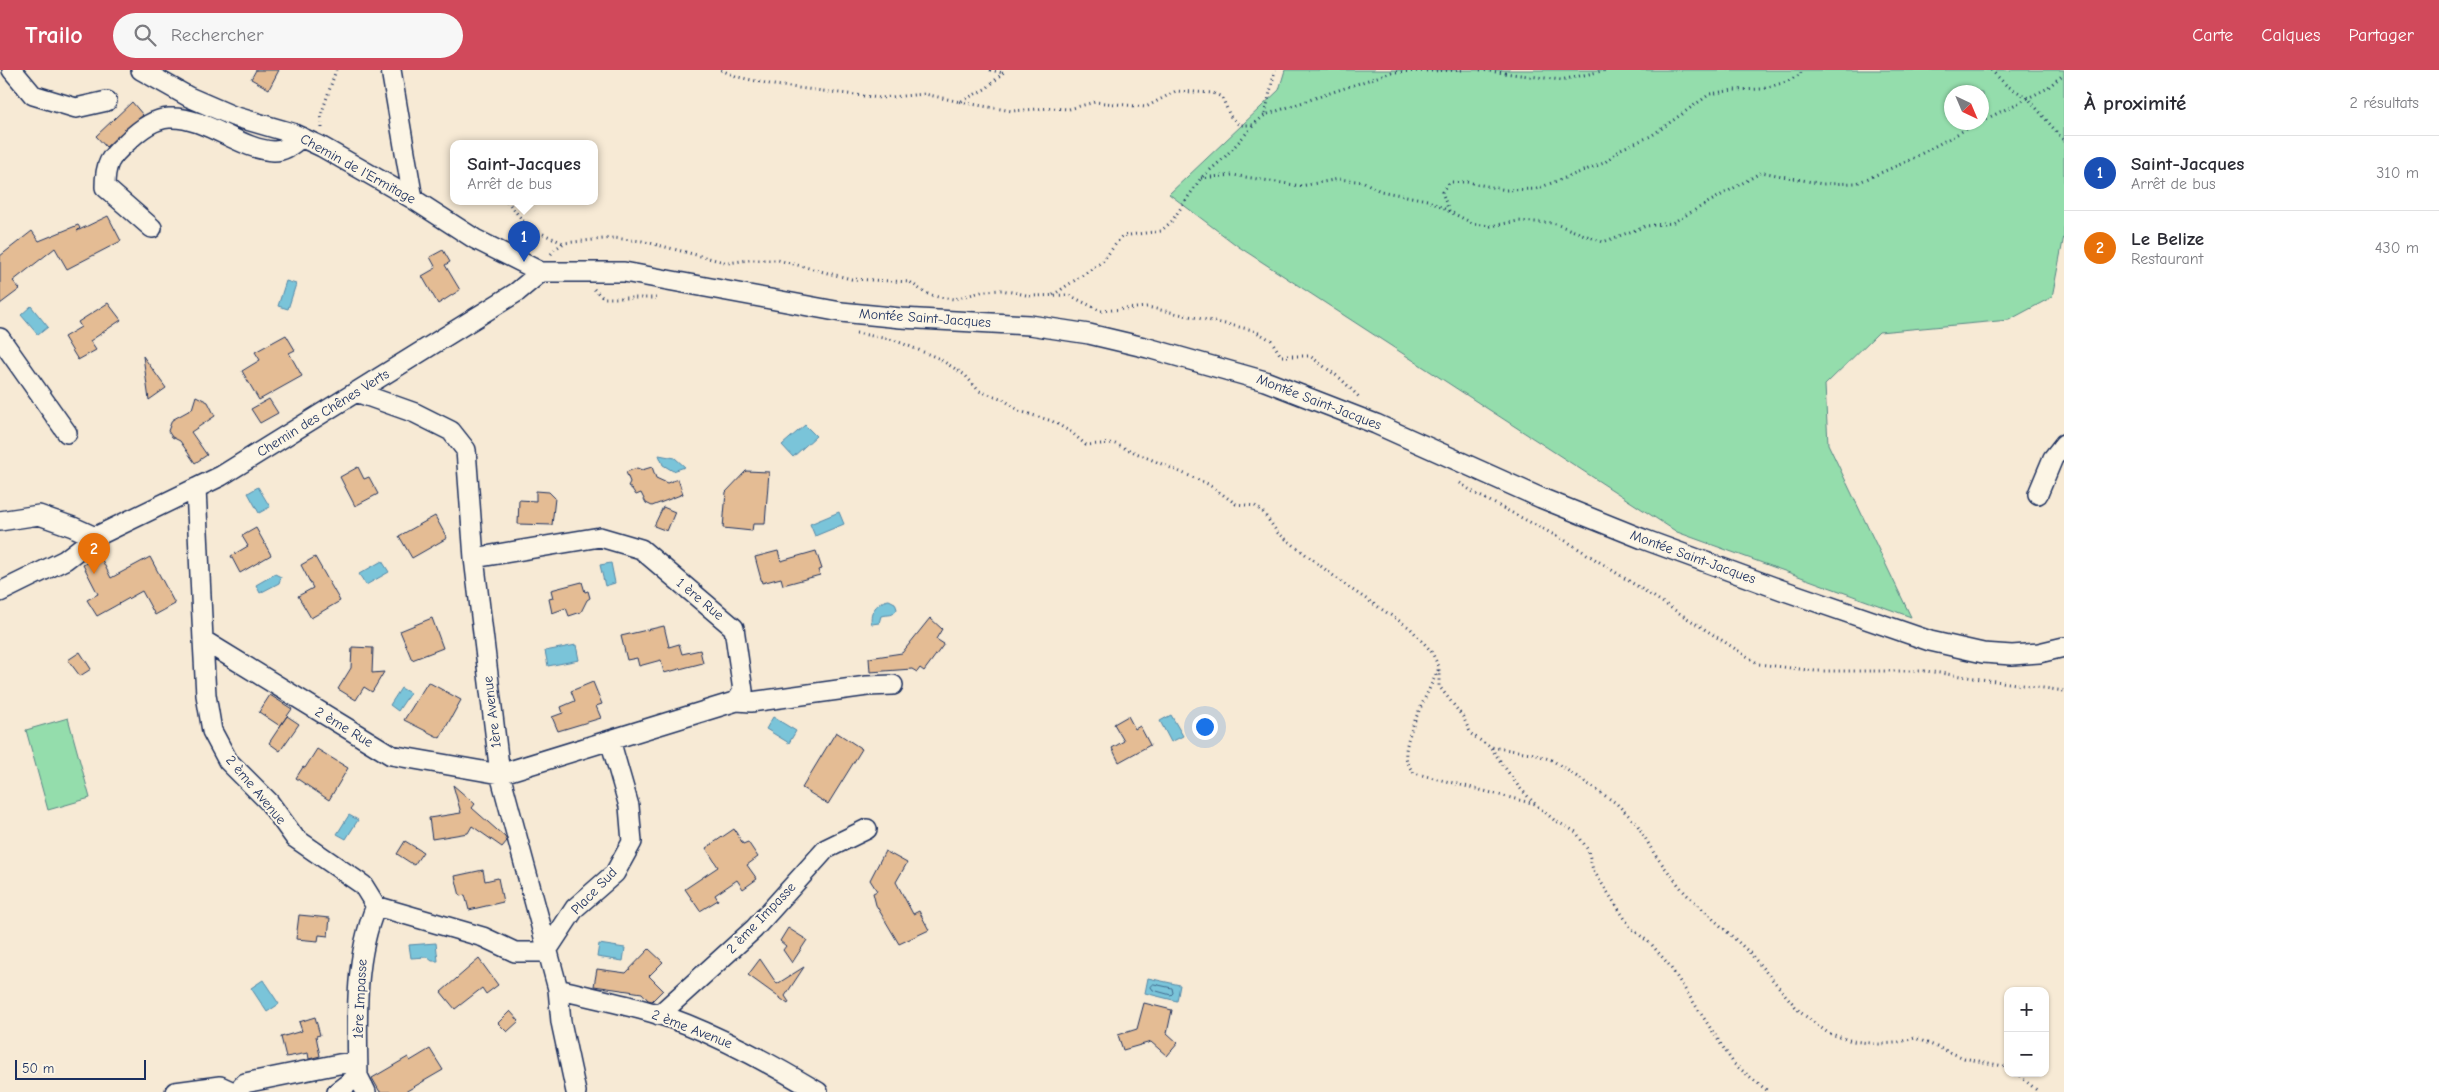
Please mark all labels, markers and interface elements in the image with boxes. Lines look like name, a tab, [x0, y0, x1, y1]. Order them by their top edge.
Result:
search box	[113, 13, 463, 58]
text: Trailo	[25, 21, 83, 49]
icon: search	[131, 21, 159, 49]
text: Rechercher	[171, 24, 263, 46]
text: Carte	[2192, 25, 2233, 46]
text: Calques	[2261, 25, 2321, 46]
text: Partager	[2349, 25, 2414, 46]
north arrow	[1944, 85, 1989, 130]
text: À proximité	[2084, 91, 2186, 115]
text: 2 résultats	[2349, 94, 2419, 112]
street label: Chemin de l'Ermitage	[297, 130, 419, 208]
popup	[450, 140, 598, 205]
text: Saint-Jacques	[467, 153, 581, 175]
text: Saint-Jacques	[2131, 153, 2244, 175]
text: 1	[2097, 164, 2103, 182]
text: 310 m	[2376, 164, 2419, 182]
text: Arrêt de bus	[467, 175, 552, 193]
text: Arrêt de bus	[2131, 175, 2216, 193]
pin: 1	[508, 221, 540, 262]
text: Le Belize	[2131, 228, 2204, 250]
text: 2	[2096, 239, 2104, 257]
text: 430 m	[2375, 239, 2419, 257]
text: Restaurant	[2131, 250, 2203, 268]
street label: Montée Saint-Jacques	[858, 305, 992, 331]
street label: Chemin des Chênes Verts	[254, 365, 392, 461]
street label: Montée Saint-Jacques	[1254, 370, 1384, 434]
street label: Montée Saint-Jacques	[1628, 526, 1758, 588]
pin: 2	[78, 533, 110, 574]
street label: 1 ère Rue	[673, 574, 727, 624]
street label: 1ère Avenue	[479, 675, 505, 749]
street label: 2 ème Rue	[312, 703, 376, 751]
your location	[1192, 714, 1218, 740]
street label: 2 ème Avenue	[222, 752, 290, 828]
street label: Place Sud	[567, 864, 621, 918]
street label: 2 ème Impasse	[723, 879, 799, 957]
street label: 1ère Impasse	[349, 959, 371, 1039]
map controls	[2004, 987, 2049, 1077]
button: +	[2004, 987, 2049, 1032]
street label: 2 ème Avenue	[649, 1006, 735, 1052]
button: −	[2004, 1032, 2049, 1077]
scale bar	[15, 1057, 146, 1080]
text: 50 m	[22, 1060, 54, 1077]

